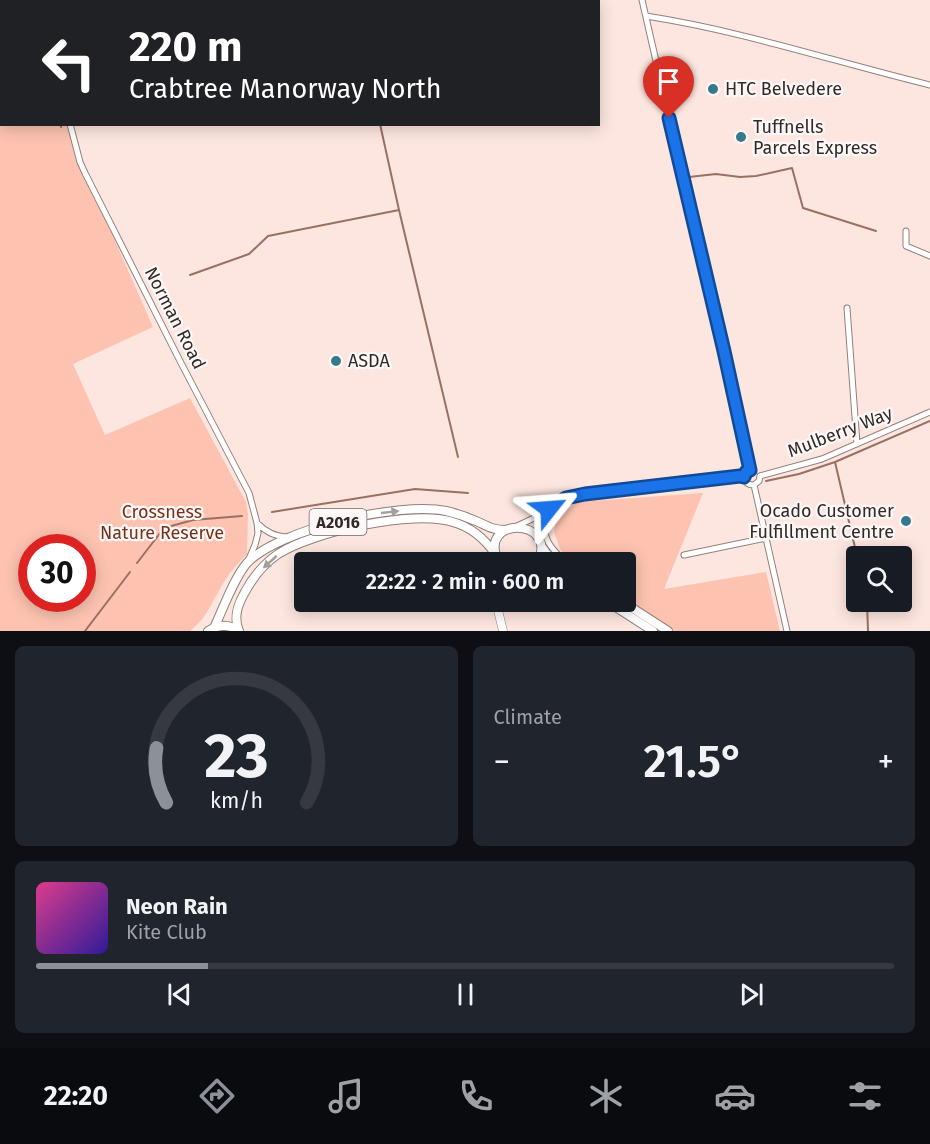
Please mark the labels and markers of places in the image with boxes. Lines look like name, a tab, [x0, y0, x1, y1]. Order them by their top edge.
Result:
pin	[643, 56, 694, 118]
place label: HTC Belvedere	[725, 78, 842, 100]
marker: HTC Belvedere	[706, 82, 720, 96]
place label: Tuffnells Parcels Express	[753, 116, 877, 159]
marker: Tuffnells Parcels Express	[734, 130, 748, 144]
place label: ASDA	[348, 350, 391, 372]
marker: ASDA	[329, 354, 343, 368]
place label: Ocado Customer Fulfillment Centre	[749, 500, 894, 543]
marker: Ocado Customer Fulfillment Centre	[899, 514, 913, 528]

